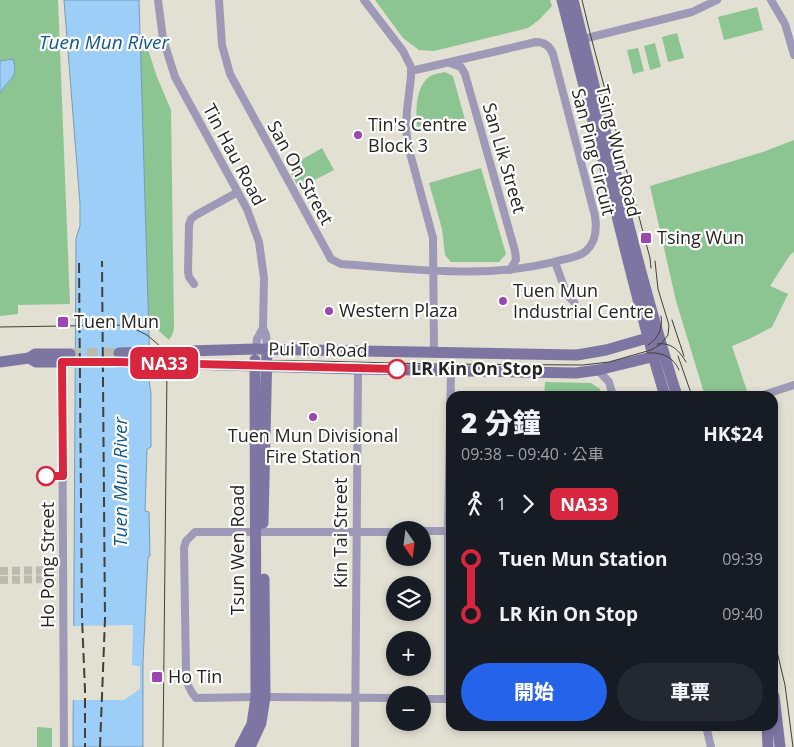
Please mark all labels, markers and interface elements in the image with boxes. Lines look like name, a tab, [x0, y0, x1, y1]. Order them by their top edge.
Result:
water label: Tuen Mun River	[39, 29, 170, 55]
street label: Tsing Wun Road	[591, 82, 647, 219]
street label: San Ping Circuit	[567, 86, 621, 218]
street label: Tin Hau Road	[198, 99, 272, 210]
street label: San Lik Street	[478, 100, 532, 216]
place label: Tin's Centre Block 3	[368, 112, 467, 157]
street label: San On Street	[262, 116, 339, 229]
marker: Tin's Centre Block 3	[352, 129, 364, 141]
place label: Tsing Wun	[657, 225, 744, 249]
marker: Tsing Wun	[639, 231, 653, 245]
place label: Tuen Mun Industrial Centre	[513, 278, 654, 323]
marker: Tuen Mun Industrial Centre	[497, 295, 509, 307]
place label: Western Plaza	[339, 298, 458, 322]
marker: Western Plaza	[323, 305, 335, 317]
place label: Tuen Mun	[74, 309, 159, 333]
marker: Tuen Mun	[56, 315, 70, 329]
street label: Pui To Road	[268, 336, 368, 362]
line badge: NA33	[129, 347, 199, 379]
text: NA33	[140, 351, 188, 375]
place label: LR Kin On Stop	[411, 356, 543, 380]
marker: LR Kin On Stop	[387, 359, 407, 379]
text: 2 分鐘	[461, 403, 541, 441]
marker: Tuen Mun Divisional Fire Station	[307, 411, 319, 423]
water label: Tuen Mun River	[107, 416, 133, 547]
text: HK$24	[703, 421, 763, 447]
place label: Tuen Mun Divisional Fire Station	[228, 423, 398, 468]
text: 09:38 – 09:40 · 公車	[461, 443, 603, 465]
unlabelled marker	[36, 466, 56, 486]
street label: Kin Tai Street	[328, 478, 352, 588]
street label: Tsun Wen Road	[225, 485, 249, 615]
icon: walk	[461, 490, 489, 518]
icon: forward	[514, 490, 542, 518]
text: NA33	[560, 492, 608, 516]
text: 1	[497, 493, 506, 515]
street label: Ho Pong Street	[35, 502, 59, 628]
north arrow	[386, 521, 431, 566]
map controls	[386, 521, 431, 731]
text: Tuen Mun Station	[499, 546, 667, 572]
text: 09:39	[722, 548, 763, 570]
button: layers	[386, 576, 431, 621]
text: LR Kin On Stop	[499, 601, 638, 627]
text: 09:40	[722, 603, 763, 625]
button: +	[386, 631, 431, 676]
button: 開始	[461, 663, 607, 721]
button: 車票	[617, 663, 763, 721]
place label: Ho Tin	[168, 664, 222, 688]
marker: Ho Tin	[150, 670, 164, 684]
button: −	[386, 686, 431, 731]

